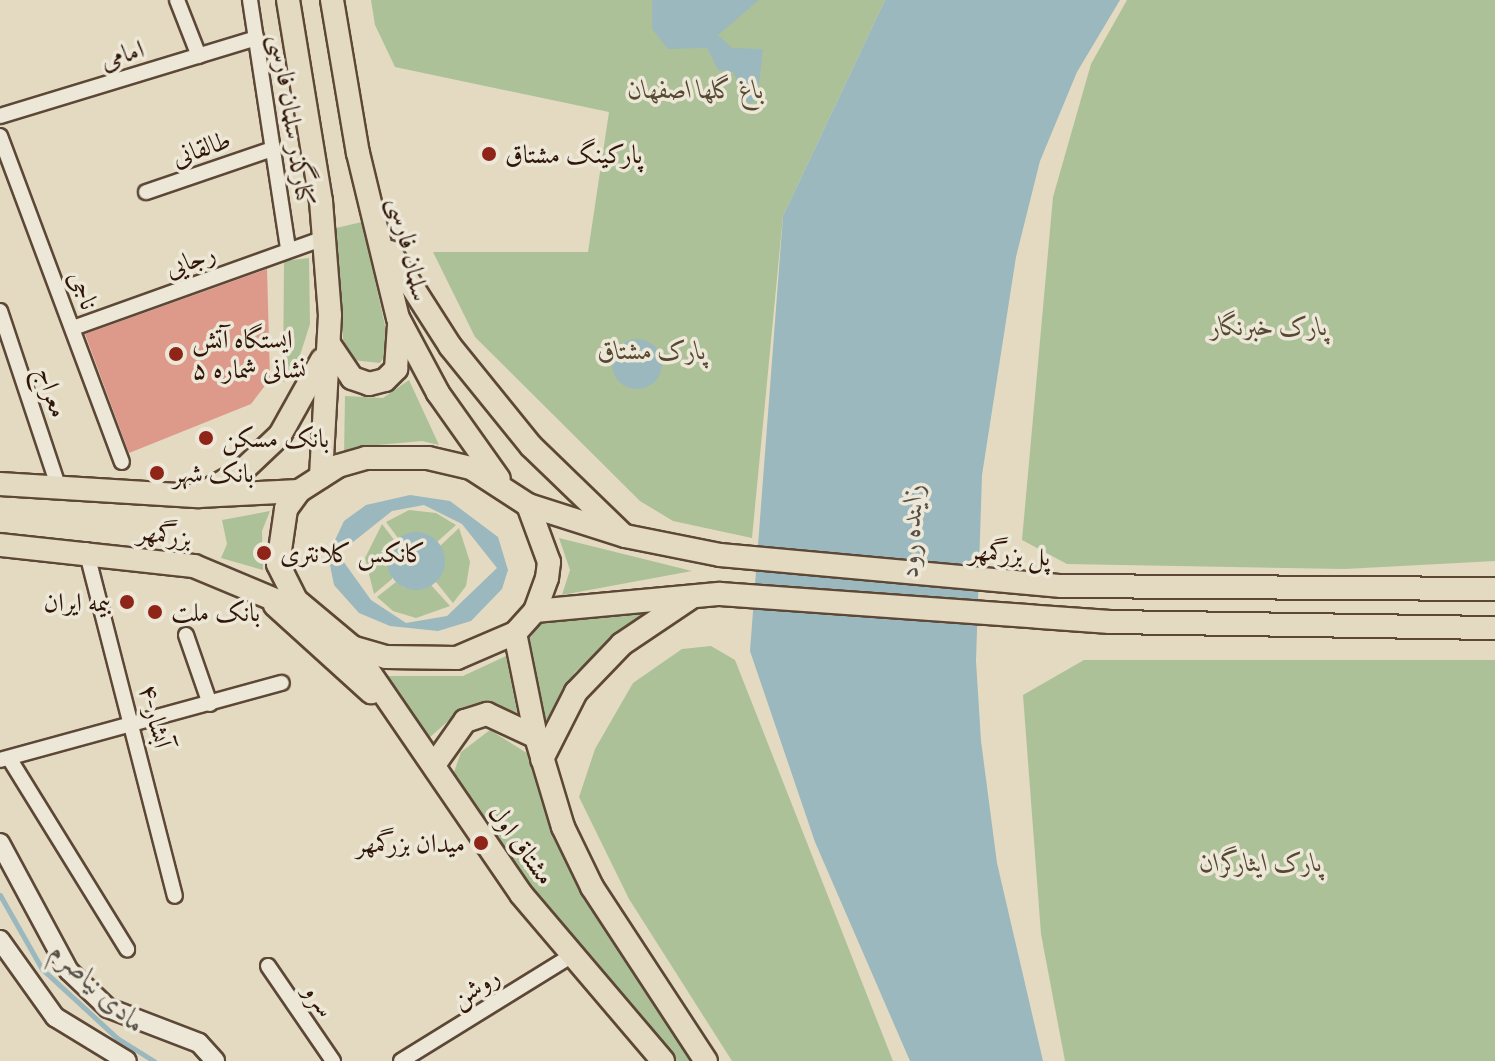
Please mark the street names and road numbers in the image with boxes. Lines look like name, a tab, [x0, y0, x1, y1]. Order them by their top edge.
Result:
street label: کنارگذر سلمان فارسی	[264, 32, 322, 208]
street label: امامی	[96, 33, 148, 75]
street label: طالقانی	[168, 123, 234, 173]
street label: سلمان فارسی	[383, 194, 437, 304]
street label: رجایی	[161, 237, 219, 283]
street label: ناجی	[62, 266, 106, 314]
street label: معراج	[31, 363, 75, 421]
street label: بزرگمهر	[136, 514, 194, 554]
street label: پل بزرگمهر	[968, 534, 1052, 572]
street label: ۴-آبشار	[133, 681, 179, 751]
street label: مشتاق اول	[482, 797, 562, 891]
street label: روشن	[445, 960, 505, 1014]
street label: سرو	[298, 977, 342, 1023]

